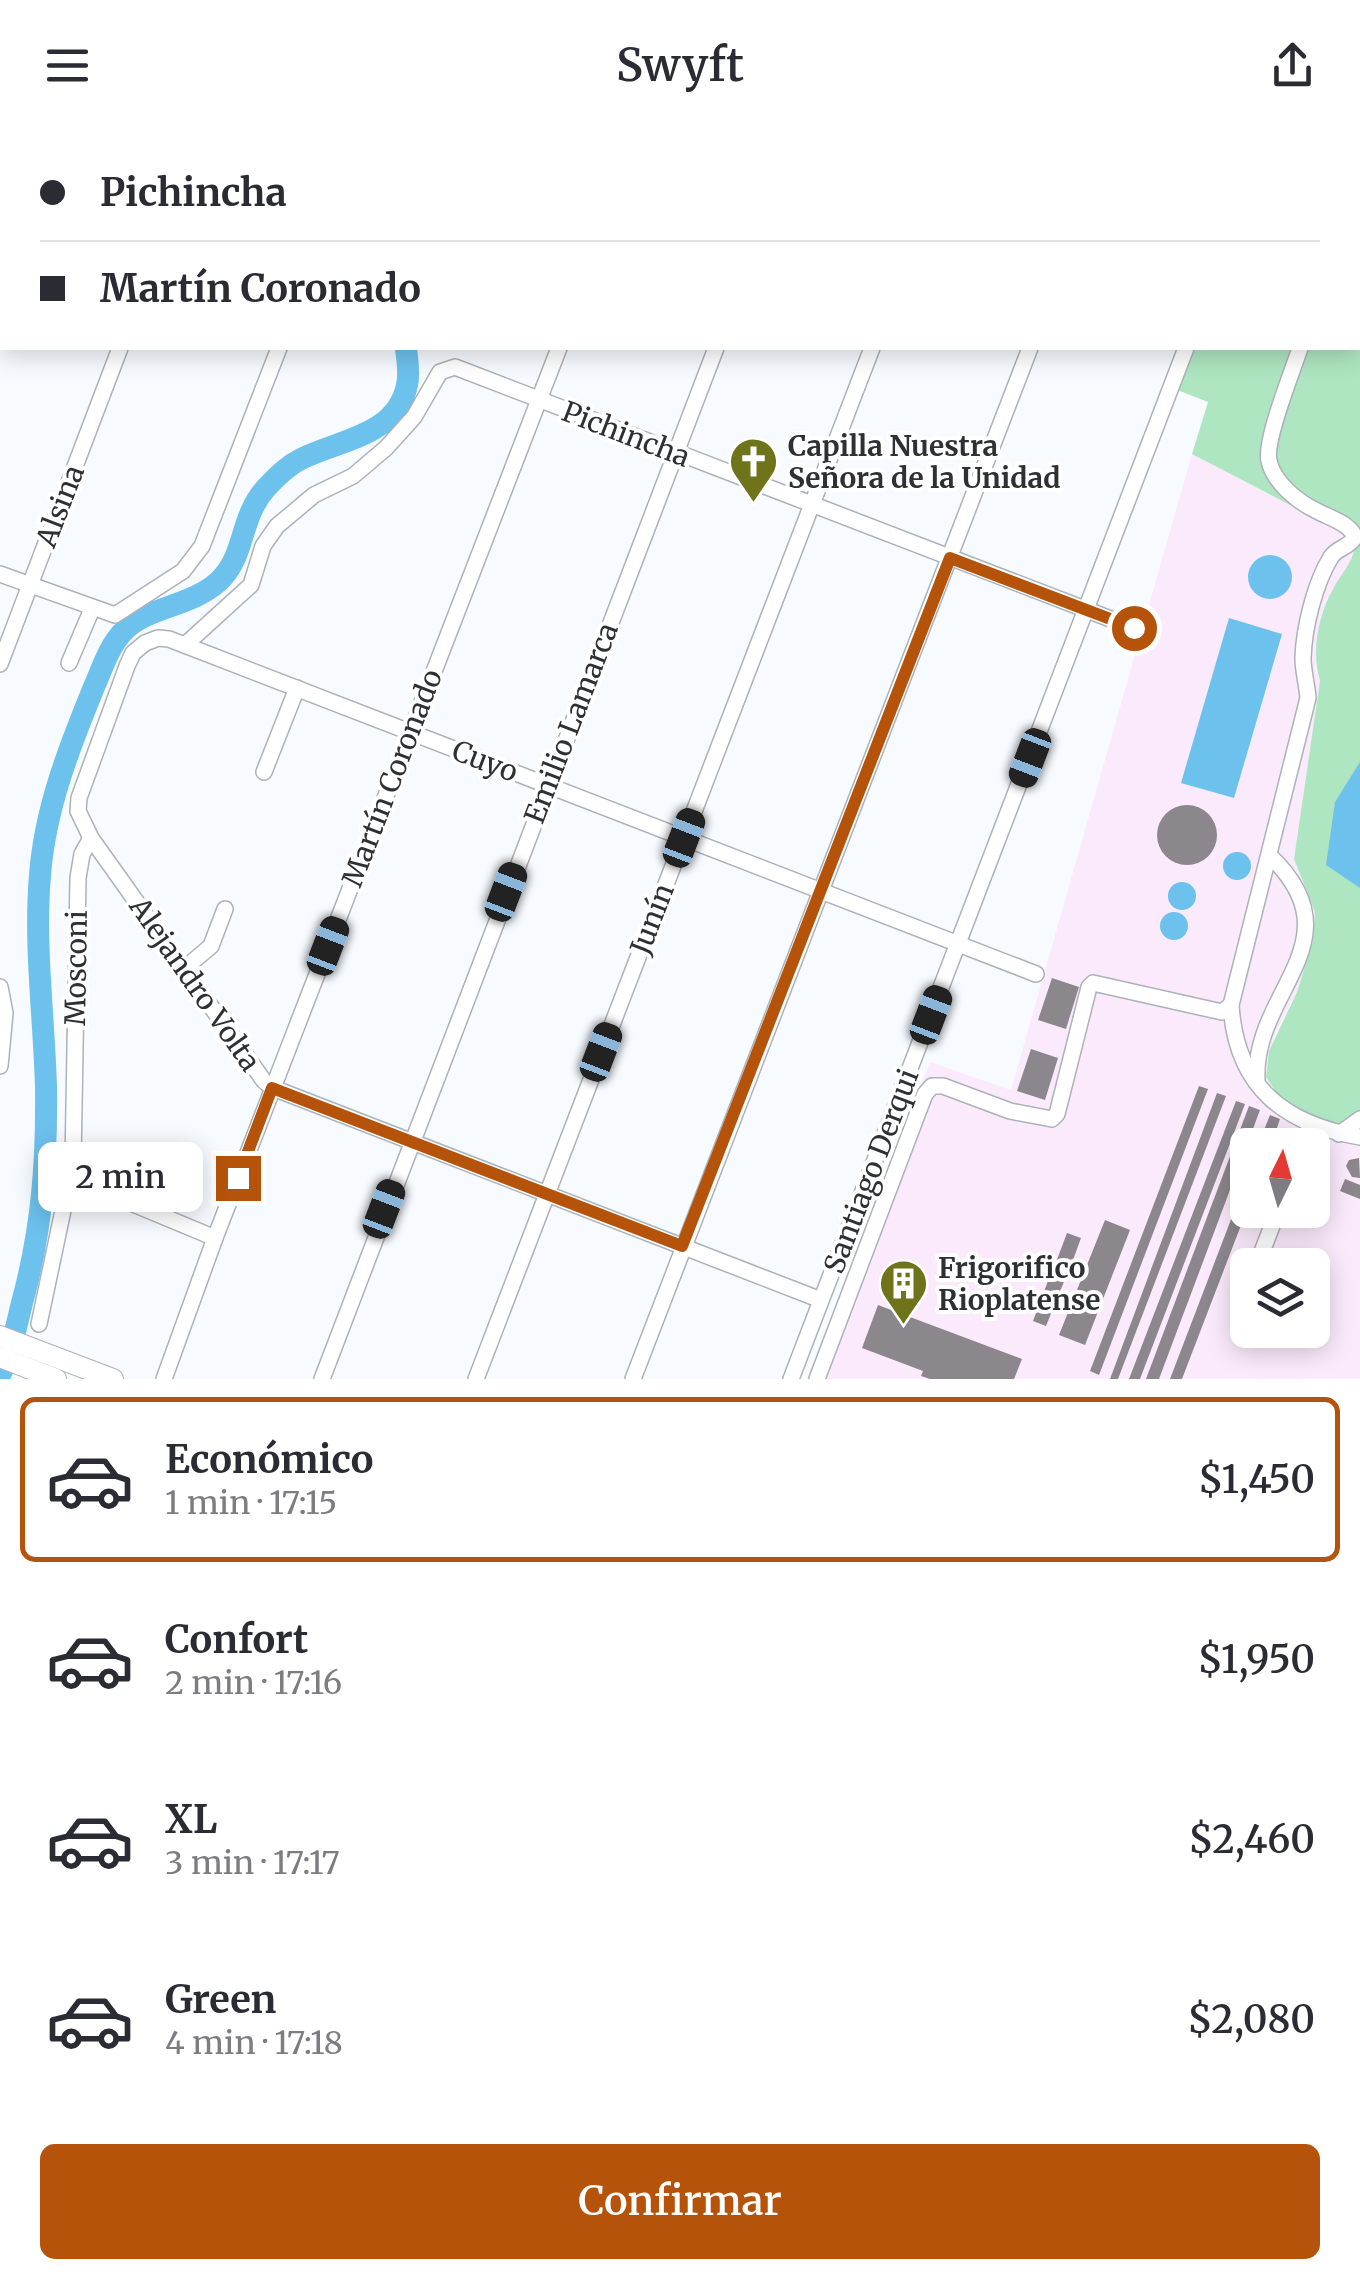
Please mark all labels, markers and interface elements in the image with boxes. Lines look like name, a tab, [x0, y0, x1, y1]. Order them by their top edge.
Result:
text: Swyft	[616, 37, 744, 93]
icon: menu	[40, 38, 95, 93]
icon: share	[1265, 38, 1320, 93]
text: Pichincha	[100, 169, 287, 216]
text: Martín Coronado	[100, 265, 421, 312]
street label: Pichincha	[557, 393, 695, 475]
place label: Capilla Nuestra Señora de la Unidad	[788, 428, 1061, 496]
church icon: Capilla Nuestra Señora de la Unidad	[727, 436, 779, 504]
street label: Alsina	[28, 460, 92, 553]
route start	[1112, 606, 1157, 651]
street label: Emilio Lamarca	[516, 618, 626, 828]
street label: Martín Coronado	[334, 664, 450, 892]
car	[1005, 725, 1055, 791]
street label: Cuyo	[447, 732, 523, 790]
car	[659, 805, 709, 871]
car	[481, 859, 531, 925]
street label: Junín	[622, 878, 682, 960]
street label: Alejandro Volta	[121, 889, 268, 1078]
street label: Mosconi	[57, 910, 95, 1026]
car	[303, 913, 353, 979]
car	[906, 982, 956, 1048]
car	[576, 1019, 626, 1085]
street label: Santiago Derqui	[815, 1064, 927, 1278]
north arrow	[1230, 1128, 1330, 1228]
map controls	[1230, 1128, 1330, 1348]
callout: 2 min	[38, 1143, 203, 1213]
route end	[216, 1156, 261, 1201]
text: 2 min	[75, 1157, 166, 1197]
car	[359, 1176, 409, 1242]
button: layers	[1230, 1248, 1330, 1348]
place label: Frigorifico Rioplatense	[938, 1250, 1101, 1318]
building icon: Frigorifico Rioplatense	[877, 1258, 929, 1326]
icon: car	[45, 1435, 135, 1525]
text: Económico	[165, 1436, 373, 1483]
text: $1,450	[1198, 1456, 1315, 1503]
text: 1 min · 17:15	[165, 1483, 337, 1523]
icon: car	[45, 1615, 135, 1705]
text: Confort	[165, 1616, 308, 1663]
text: $1,950	[1197, 1636, 1315, 1683]
text: 2 min · 17:16	[165, 1663, 342, 1703]
icon: car	[45, 1795, 135, 1885]
text: XL	[165, 1796, 217, 1843]
text: $2,460	[1188, 1816, 1315, 1863]
text: 3 min · 17:17	[165, 1843, 340, 1883]
icon: car	[45, 1975, 135, 2065]
text: Green	[165, 1976, 276, 2023]
text: $2,080	[1187, 1996, 1315, 2043]
text: 4 min · 17:18	[165, 2023, 343, 2063]
button: Confirmar	[40, 2144, 1320, 2259]

